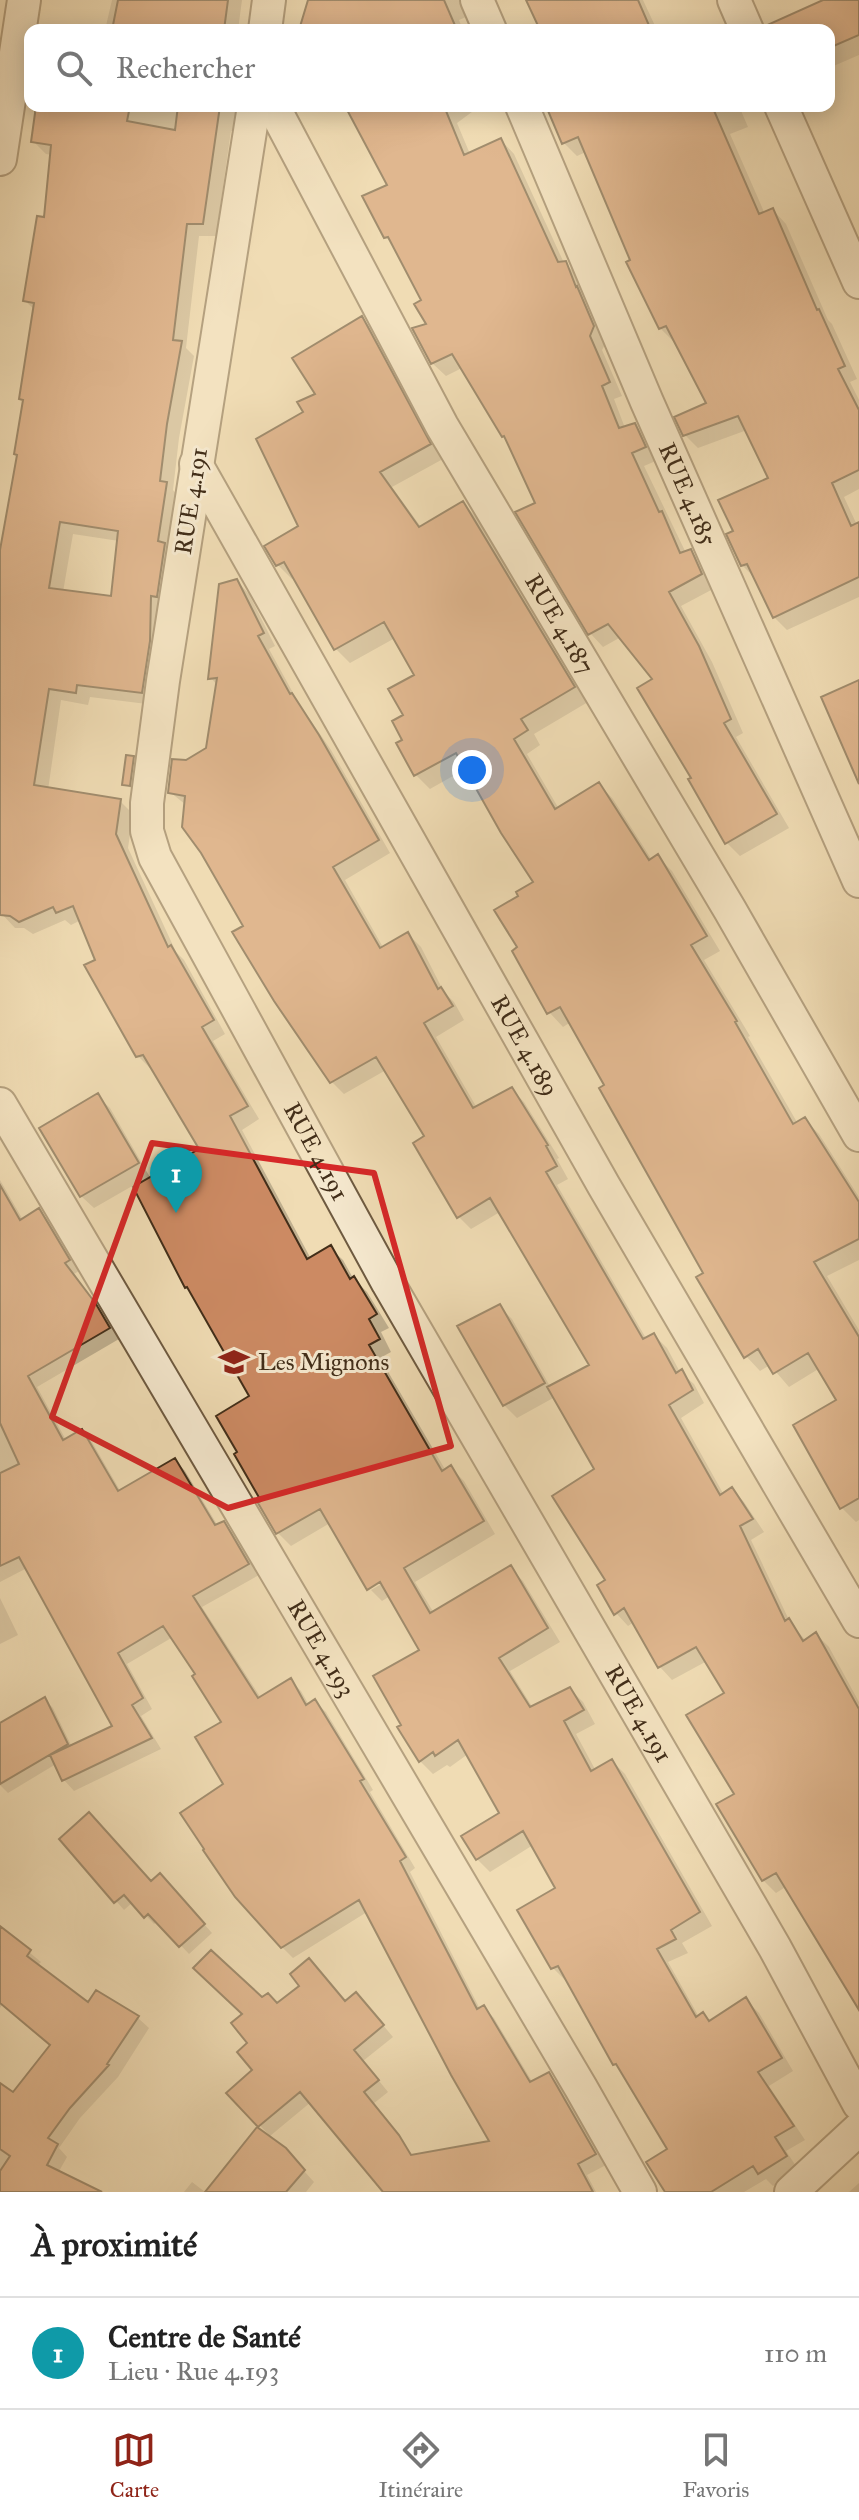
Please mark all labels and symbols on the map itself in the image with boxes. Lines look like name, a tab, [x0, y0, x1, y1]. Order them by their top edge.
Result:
street label: RUE 4.185	[652, 438, 724, 550]
street label: RUE 4.191	[168, 445, 214, 557]
street label: RUE 4.187	[518, 568, 601, 679]
your location	[452, 750, 492, 790]
street label: RUE 4.189	[484, 990, 565, 1101]
street label: RUE 4.191	[277, 1097, 355, 1206]
pin: 1	[150, 1147, 202, 1213]
school or university icon: Les Mignons	[217, 1345, 251, 1379]
place label: Les Mignons	[258, 1347, 389, 1377]
street label: RUE 4.193	[281, 1594, 362, 1702]
street label: RUE 4.191	[598, 1659, 679, 1768]

